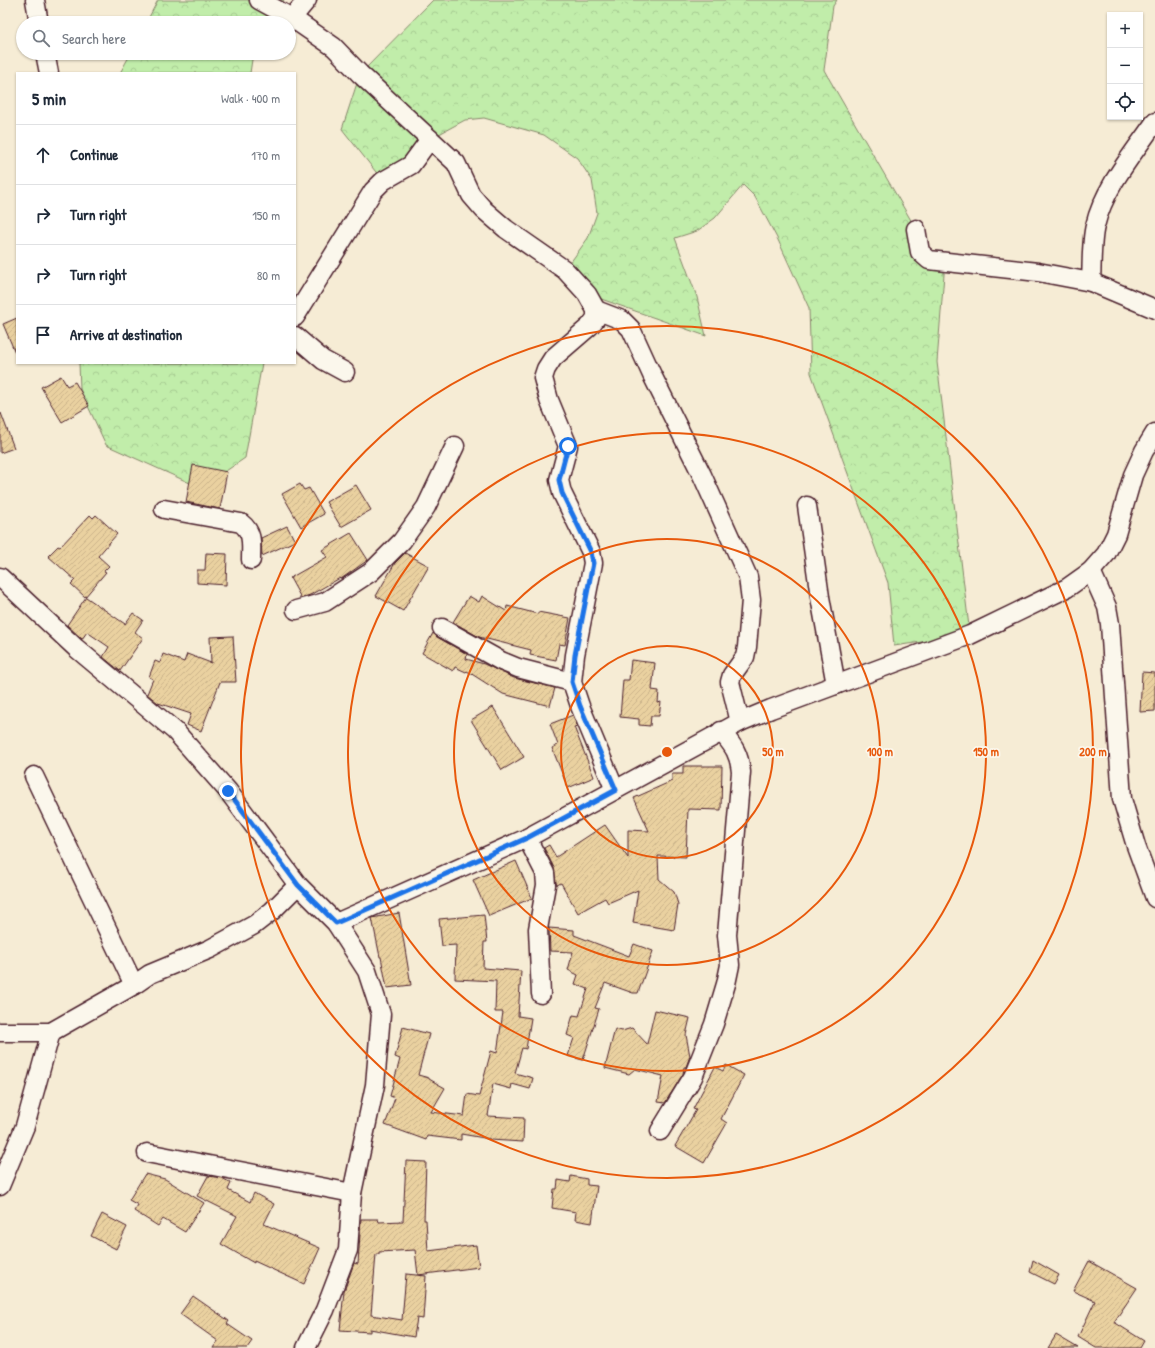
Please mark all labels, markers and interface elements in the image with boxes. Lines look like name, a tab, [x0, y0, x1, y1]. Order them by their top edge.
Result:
map controls	[1107, 12, 1143, 120]
button: +	[1107, 12, 1143, 48]
search box	[16, 16, 296, 60]
icon: search	[30, 27, 52, 49]
text: Search here	[62, 28, 126, 49]
button: −	[1107, 48, 1143, 84]
button: locate	[1107, 84, 1143, 120]
text: 5 min	[32, 87, 66, 110]
text: Walk · 400 m	[221, 89, 280, 107]
icon: ahead	[32, 144, 54, 166]
text: Continue	[70, 144, 118, 165]
text: 170 m	[251, 146, 280, 164]
icon: right	[32, 204, 54, 226]
text: Turn right	[70, 204, 126, 225]
text: 150 m	[252, 206, 280, 224]
icon: right	[32, 264, 54, 286]
text: Turn right	[70, 264, 126, 285]
text: 80 m	[257, 266, 280, 284]
icon: arrive	[32, 324, 54, 346]
text: Arrive at destination	[70, 324, 182, 345]
route start	[559, 437, 577, 455]
text: 50 m	[762, 743, 784, 760]
text: 100 m	[867, 743, 893, 760]
text: 150 m	[973, 743, 999, 760]
text: 200 m	[1079, 743, 1107, 760]
centre of rings	[660, 745, 674, 759]
route end	[219, 782, 237, 800]

